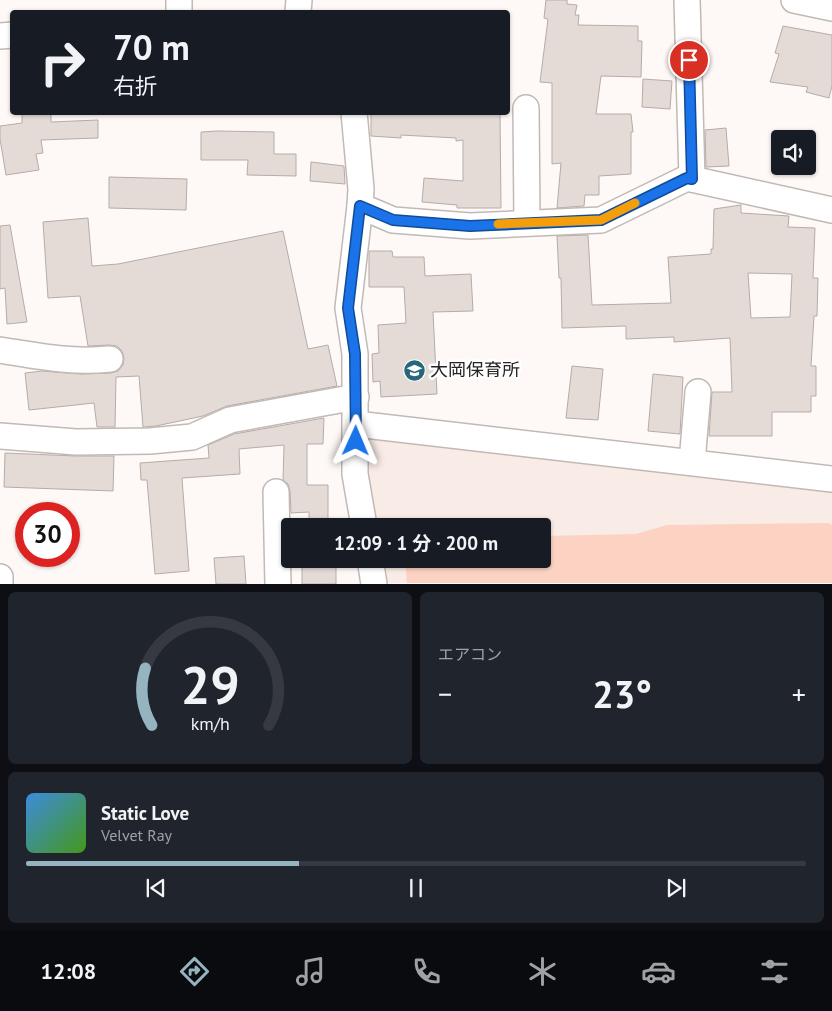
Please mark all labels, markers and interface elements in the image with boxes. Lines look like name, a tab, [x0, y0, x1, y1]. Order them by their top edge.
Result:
text: 70 m	[113, 24, 190, 70]
icon: right	[30, 30, 95, 95]
pin	[668, 39, 710, 81]
icon: arrive	[675, 46, 703, 74]
text: 右折	[113, 72, 157, 100]
map controls	[771, 130, 816, 175]
button: sound	[771, 130, 816, 175]
school or university icon: 大岡保育所	[402, 358, 426, 382]
place label: 大岡保育所	[430, 358, 520, 381]
position arrow	[329, 414, 381, 466]
speed limit sign: 30	[15, 502, 80, 567]
text: 12:09 · 1 分 · 200 m	[334, 531, 498, 555]
text: エアコン	[438, 644, 502, 664]
text: 29	[181, 651, 239, 718]
text: 23°	[592, 669, 652, 718]
text: −	[438, 675, 452, 712]
text: +	[792, 675, 806, 712]
text: km/h	[190, 712, 230, 735]
text: Static Love	[101, 801, 189, 825]
text: Velvet Ray	[101, 825, 172, 845]
icon: previous	[142, 874, 170, 902]
icon: pause	[402, 874, 430, 902]
icon: next	[662, 874, 690, 902]
icon: directions	[177, 954, 212, 989]
icon: music	[293, 954, 328, 989]
icon: phone	[409, 954, 444, 989]
icon: climate	[525, 954, 560, 989]
icon: car	[641, 954, 676, 989]
icon: filters	[757, 954, 792, 989]
text: 12:08	[40, 957, 96, 985]

